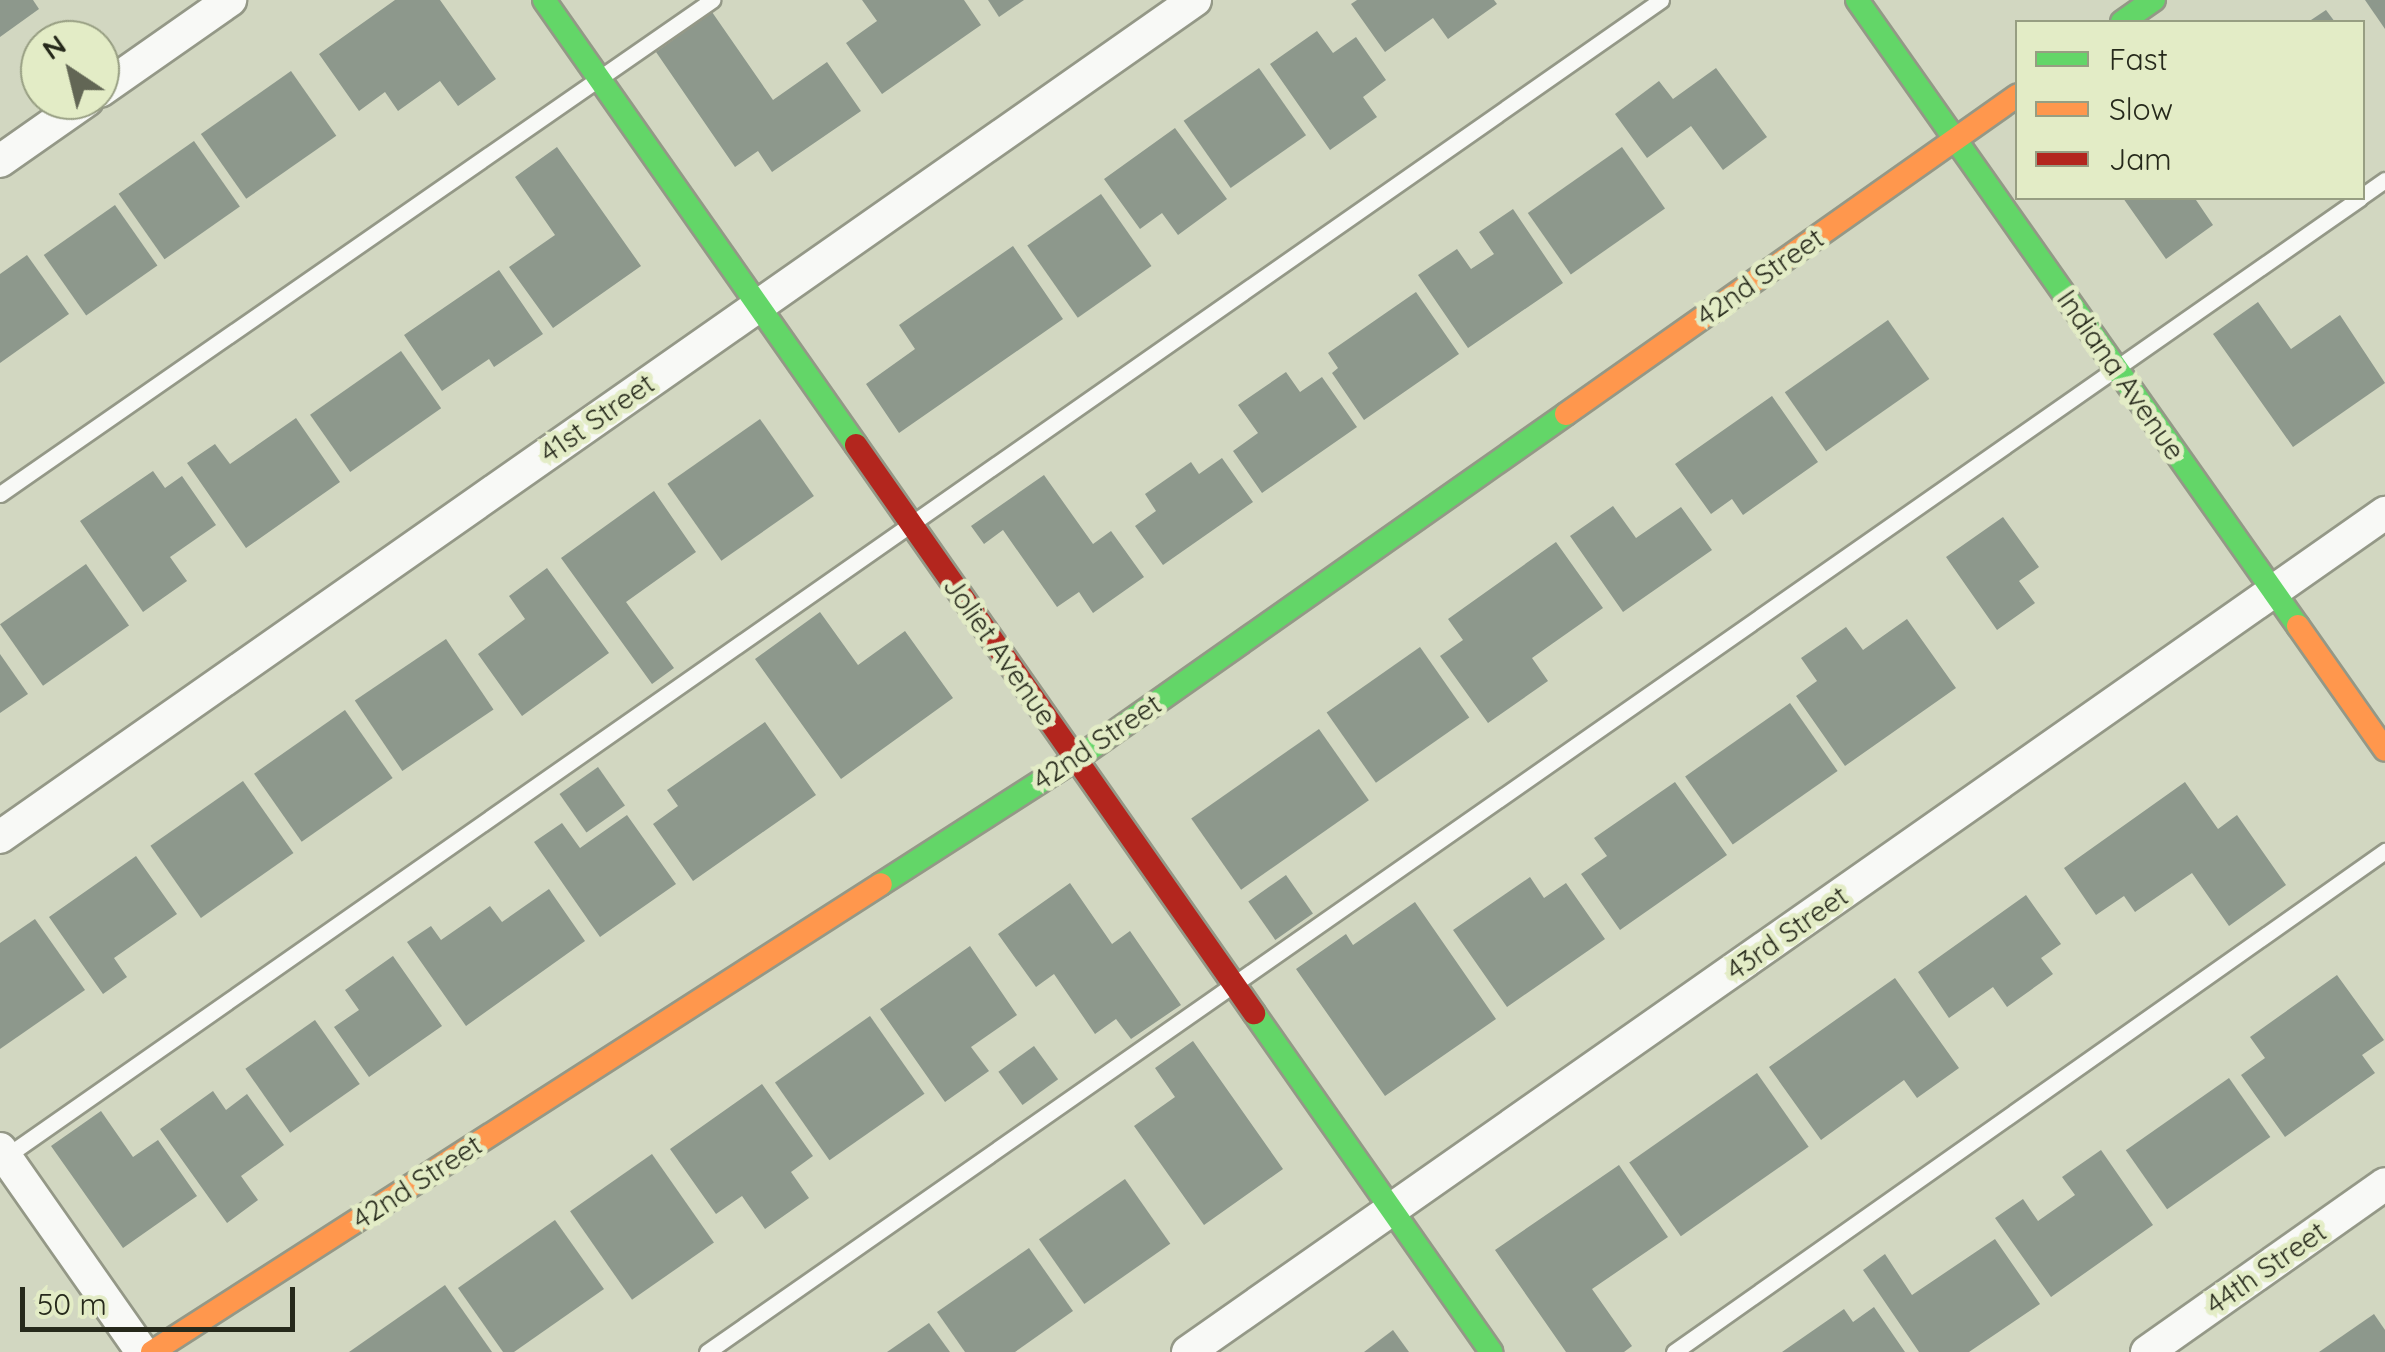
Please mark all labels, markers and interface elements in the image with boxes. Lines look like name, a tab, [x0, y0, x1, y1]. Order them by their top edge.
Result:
north arrow	[20, 20, 120, 120]
legend	[2015, 20, 2365, 200]
text: N	[35, 26, 72, 67]
text: Fast	[2109, 40, 2168, 78]
text: Slow	[2109, 90, 2173, 128]
text: Jam	[2109, 140, 2172, 178]
street label: 42nd Street	[1690, 221, 1830, 333]
street label: Indiana Avenue	[2050, 284, 2192, 466]
street label: 41st Street	[533, 366, 661, 470]
street label: Joliet Avenue	[936, 570, 1064, 732]
street label: 42nd Street	[1026, 687, 1168, 797]
street label: 43rd Street	[1720, 879, 1854, 987]
street label: 42nd Street	[346, 1128, 488, 1236]
street label: 44th Street	[2199, 1214, 2333, 1322]
scale bar	[25, 1267, 300, 1329]
text: 50 m	[37, 1285, 107, 1323]

